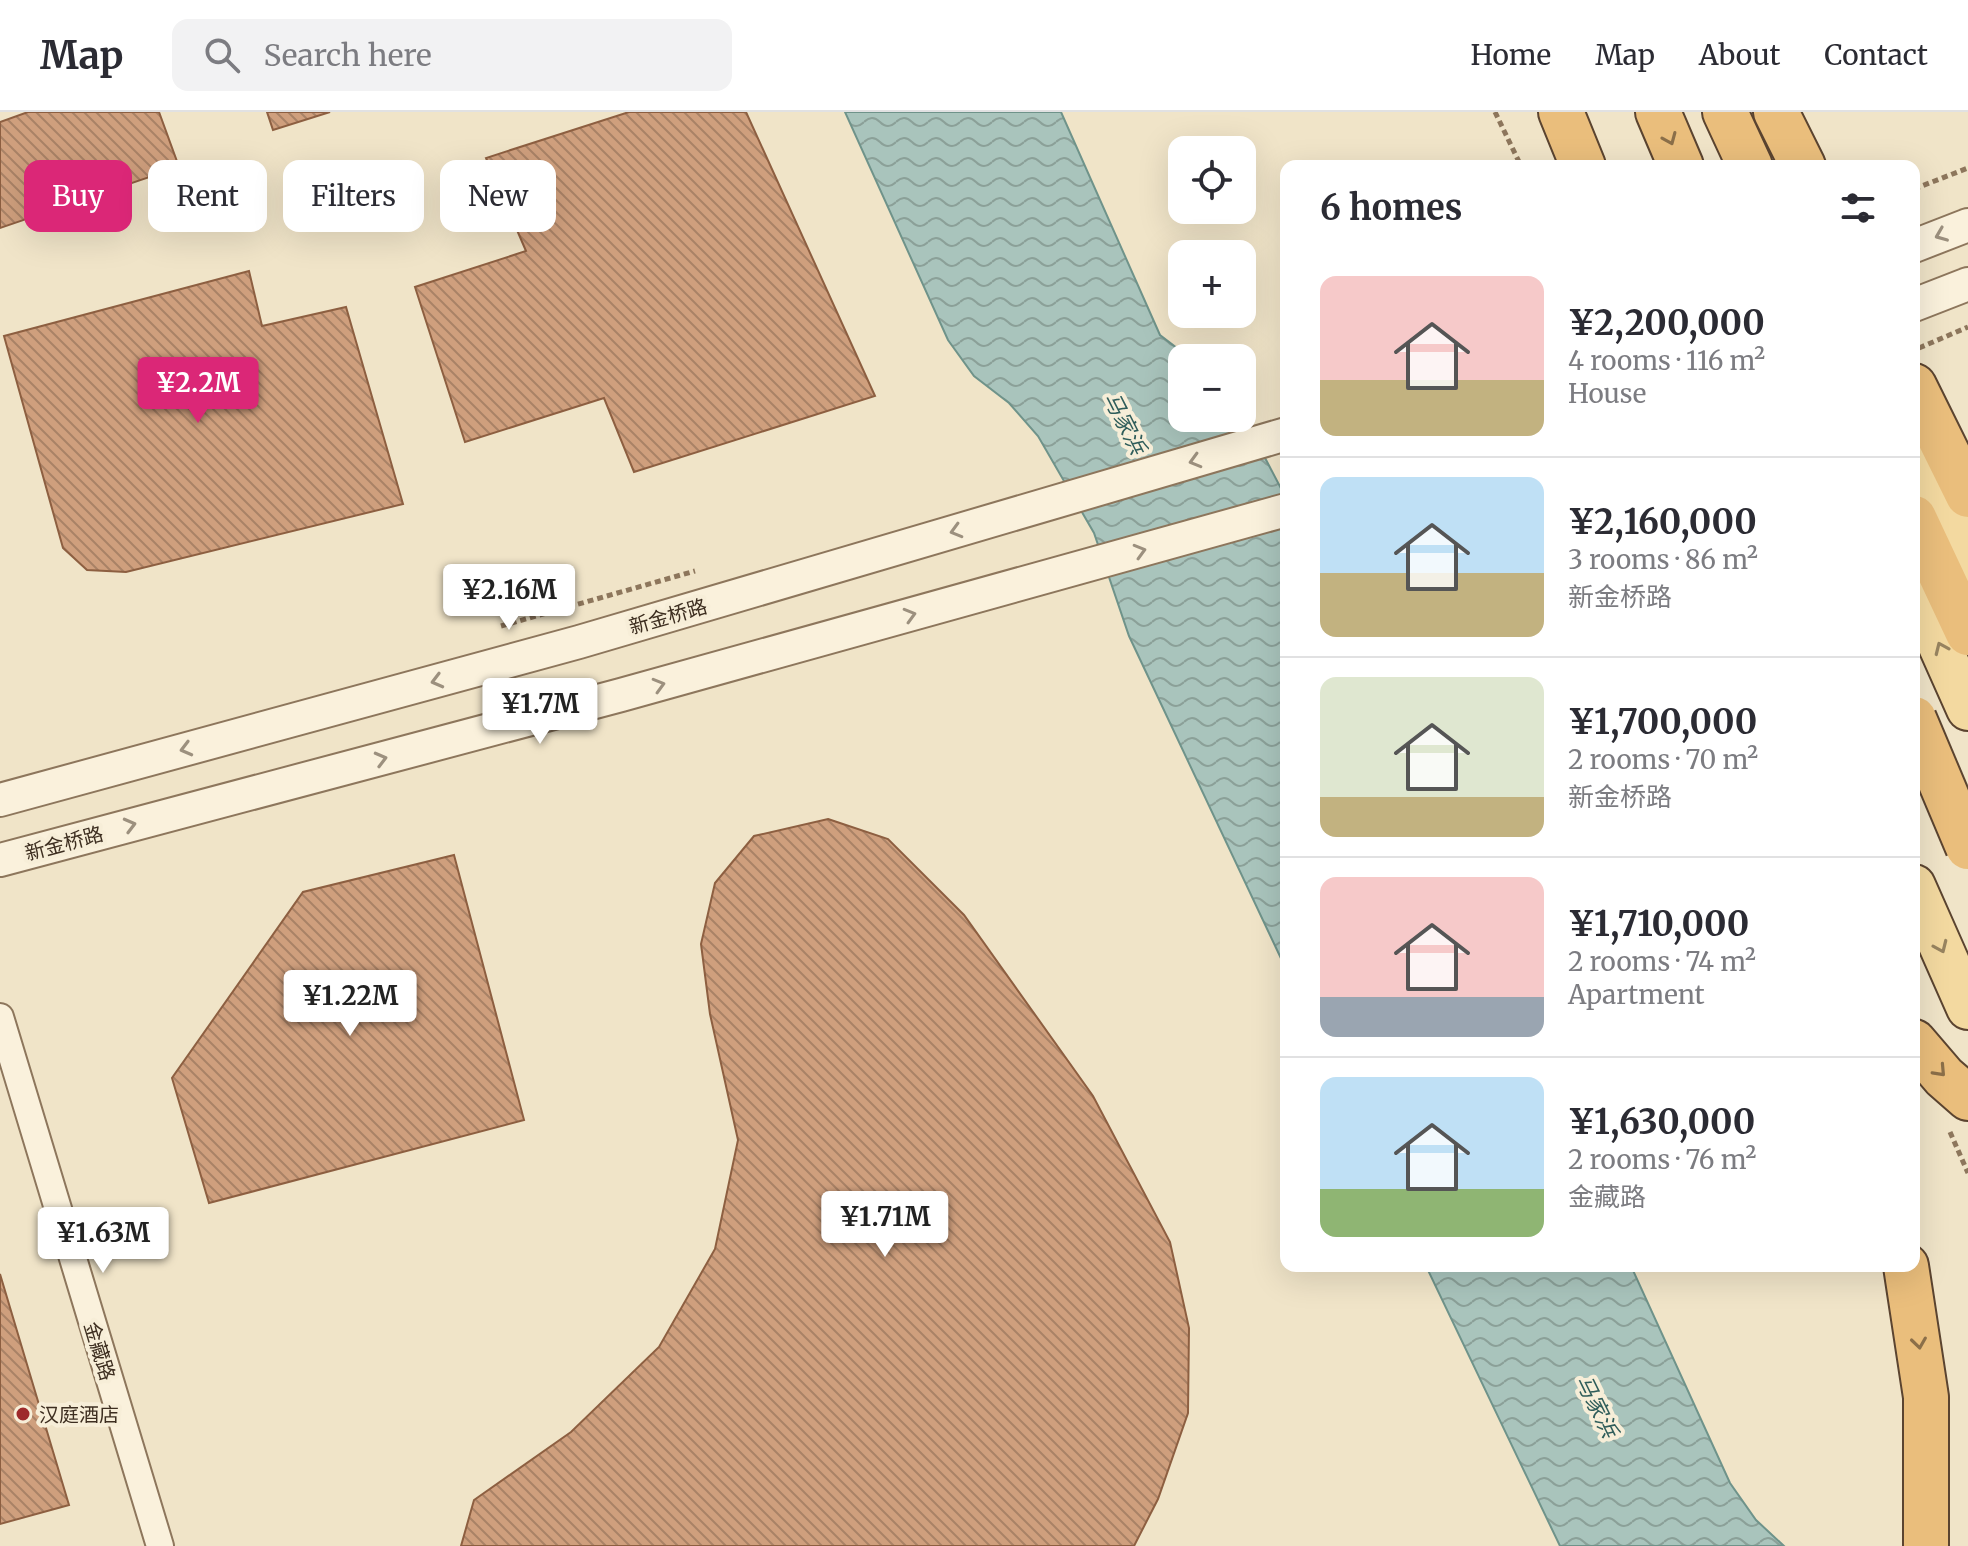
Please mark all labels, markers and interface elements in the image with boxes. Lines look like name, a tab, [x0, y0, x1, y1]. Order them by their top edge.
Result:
search box	[172, 19, 732, 91]
text: Map	[40, 32, 124, 79]
icon: search	[200, 33, 244, 77]
text: Search here	[264, 36, 432, 74]
text: Home	[1470, 37, 1551, 73]
text: Map	[1595, 37, 1655, 73]
text: About	[1699, 37, 1780, 73]
text: Contact	[1824, 37, 1928, 73]
one-way arrow	[1660, 131, 1676, 145]
map controls	[1168, 136, 1256, 432]
button: locate	[1168, 136, 1256, 224]
chip: Buy	[24, 160, 132, 232]
chip: Rent	[148, 160, 267, 232]
chip: Filters	[283, 160, 424, 232]
chip: New	[440, 160, 556, 232]
icon: filters	[1836, 186, 1880, 230]
text: 6 homes	[1320, 187, 1462, 229]
one-way arrow	[1935, 226, 1949, 242]
button: +	[1168, 240, 1256, 328]
text: ¥2,200,000	[1568, 302, 1765, 344]
icon: home	[1384, 308, 1480, 404]
button: −	[1168, 344, 1256, 432]
text: 4 rooms · 116 m²	[1568, 344, 1765, 377]
pin: ¥2.2M	[142, 357, 254, 425]
text: ¥2.2M	[156, 366, 240, 399]
text: House	[1568, 377, 1646, 410]
water label: 马家浜	[1098, 387, 1153, 461]
one-way arrow	[1189, 452, 1203, 468]
text: ¥2,160,000	[1568, 501, 1757, 543]
icon: home	[1384, 509, 1480, 605]
one-way arrow	[950, 522, 964, 539]
text: 3 rooms · 86 m²	[1568, 543, 1758, 576]
one-way arrow	[1132, 544, 1146, 560]
pin: ¥2.16M	[444, 564, 574, 632]
text: ¥2.16M	[461, 573, 557, 606]
text: 新金桥路	[1568, 580, 1672, 613]
street label: 新金桥路	[626, 593, 710, 639]
one-way arrow	[902, 608, 916, 624]
one-way arrow	[1935, 642, 1951, 657]
one-way arrow	[431, 672, 445, 688]
one-way arrow	[652, 677, 666, 694]
pin: ¥1.7M	[484, 678, 596, 746]
text: ¥1.7M	[500, 687, 580, 720]
text: ¥1,700,000	[1568, 701, 1757, 743]
icon: home	[1384, 709, 1480, 805]
one-way arrow	[180, 740, 194, 756]
text: 2 rooms · 70 m²	[1568, 743, 1758, 776]
one-way arrow	[373, 751, 387, 768]
text: 新金桥路	[1568, 780, 1672, 813]
one-way arrow	[122, 818, 136, 835]
street label: 新金桥路	[22, 821, 106, 865]
text: ¥1,710,000	[1568, 903, 1749, 945]
icon: home	[1384, 909, 1480, 1005]
one-way arrow	[1931, 938, 1947, 953]
text: 2 rooms · 74 m²	[1568, 945, 1756, 978]
pin: ¥1.22M	[285, 970, 415, 1038]
text: Apartment	[1568, 978, 1705, 1011]
text: ¥1.22M	[302, 979, 398, 1012]
one-way arrow	[1930, 1062, 1944, 1077]
text: ¥1,630,000	[1568, 1101, 1755, 1143]
icon: home	[1384, 1109, 1480, 1205]
text: 2 rooms · 76 m²	[1568, 1143, 1756, 1176]
text: 金藏路	[1568, 1180, 1646, 1213]
pin: ¥1.71M	[820, 1191, 950, 1259]
text: ¥1.71M	[839, 1200, 931, 1233]
pin: ¥1.63M	[38, 1207, 168, 1275]
text: ¥1.63M	[56, 1216, 150, 1249]
street label: 金藏路	[79, 1319, 121, 1383]
one-way arrow	[1910, 1336, 1927, 1350]
water label: 马家浜	[1570, 1370, 1625, 1444]
place label: 汉庭酒店	[39, 1402, 119, 1427]
marker: 汉庭酒店	[14, 1405, 32, 1423]

